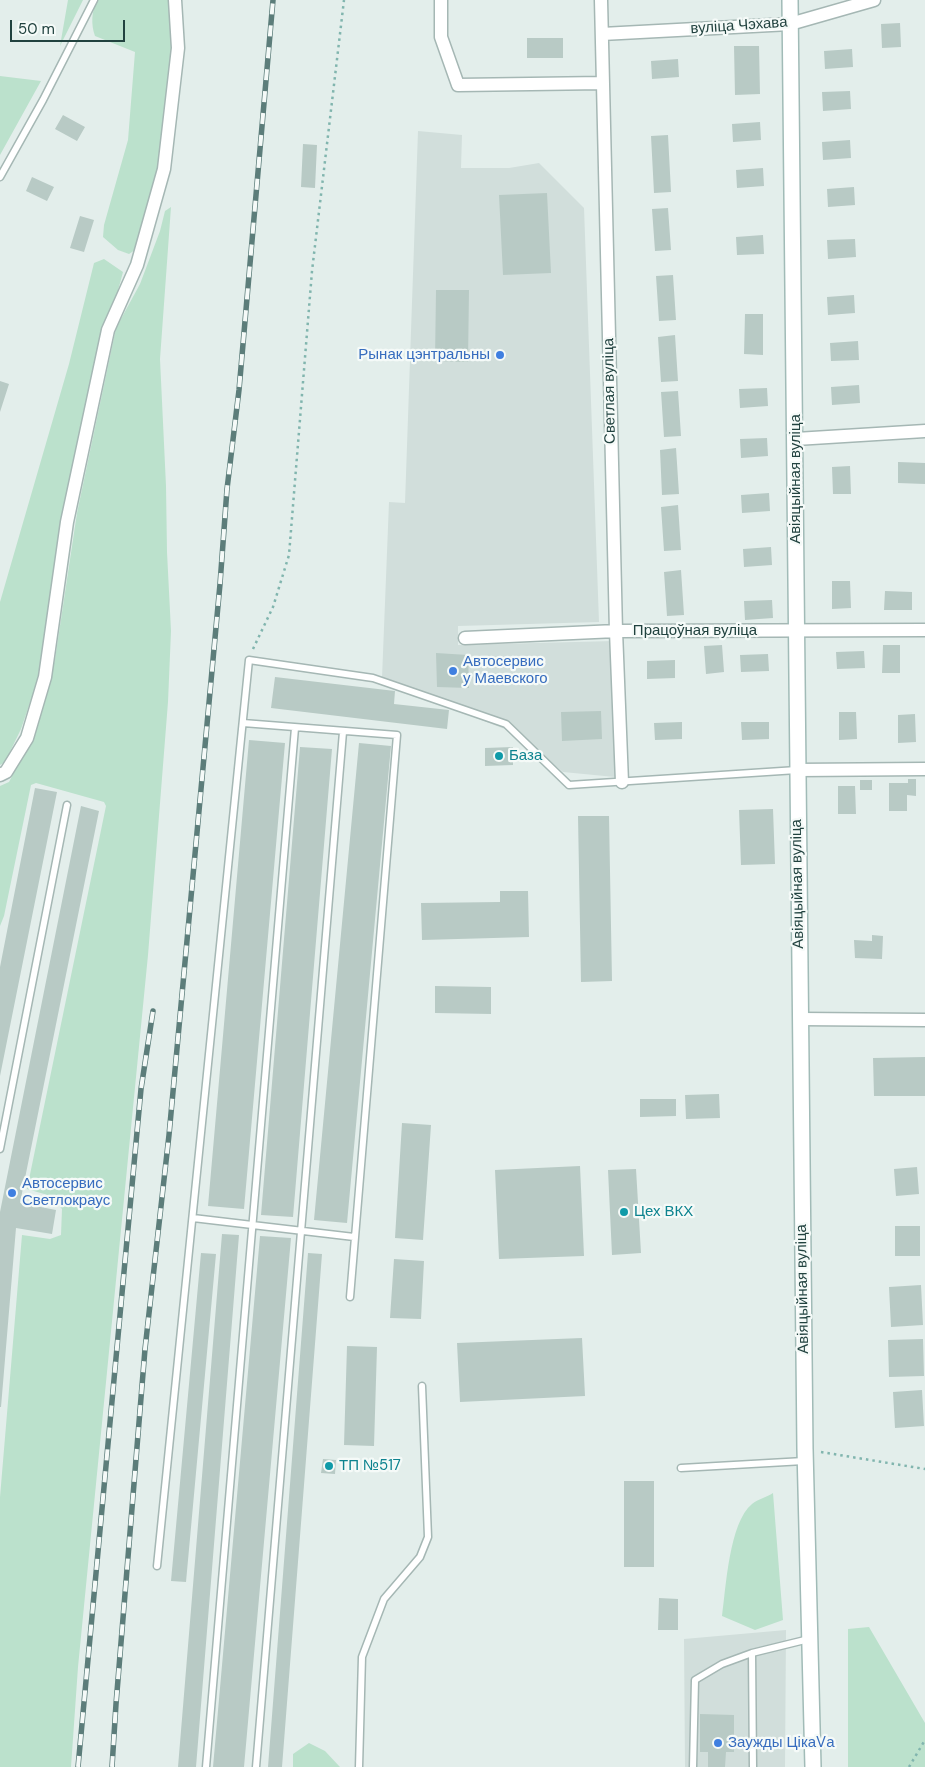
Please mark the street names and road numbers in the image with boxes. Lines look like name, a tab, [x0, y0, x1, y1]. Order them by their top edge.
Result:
street label: вуліца Чэхава	[690, 14, 788, 38]
street label: Светлая вуліца	[600, 338, 620, 444]
street label: Авіяцыйная вуліца	[787, 414, 805, 544]
street label: Працоўная вуліца	[633, 622, 757, 640]
street label: Авіяцыйная вуліца	[788, 819, 808, 949]
street label: Авіяцыйная вуліца	[793, 1224, 813, 1354]

